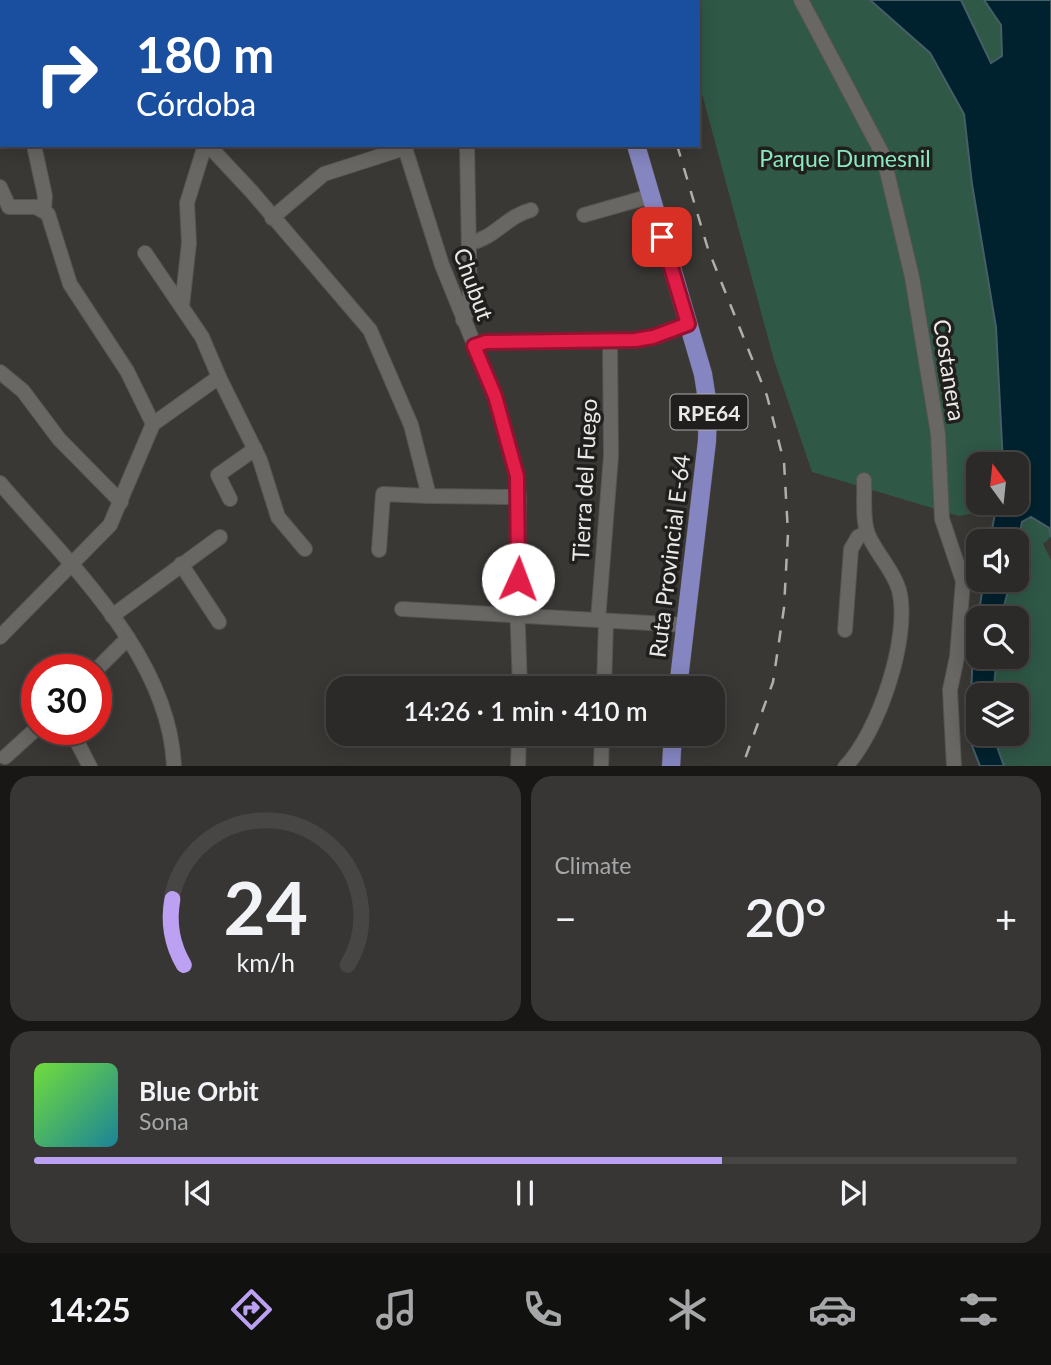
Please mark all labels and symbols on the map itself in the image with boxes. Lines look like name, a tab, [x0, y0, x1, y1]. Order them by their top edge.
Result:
park label: Parque Dumesnil	[759, 144, 931, 172]
pin	[632, 207, 692, 267]
street label: Chubut	[448, 244, 500, 325]
street label: Costanera	[928, 317, 972, 423]
road number: RPE64	[670, 394, 748, 430]
street label: Tierra del Fuego	[566, 398, 602, 562]
north arrow	[966, 452, 1029, 514]
street label: Ruta Provincial E-64	[643, 453, 695, 659]
position arrow	[481, 542, 555, 616]
speed limit sign: 30	[21, 654, 112, 745]

